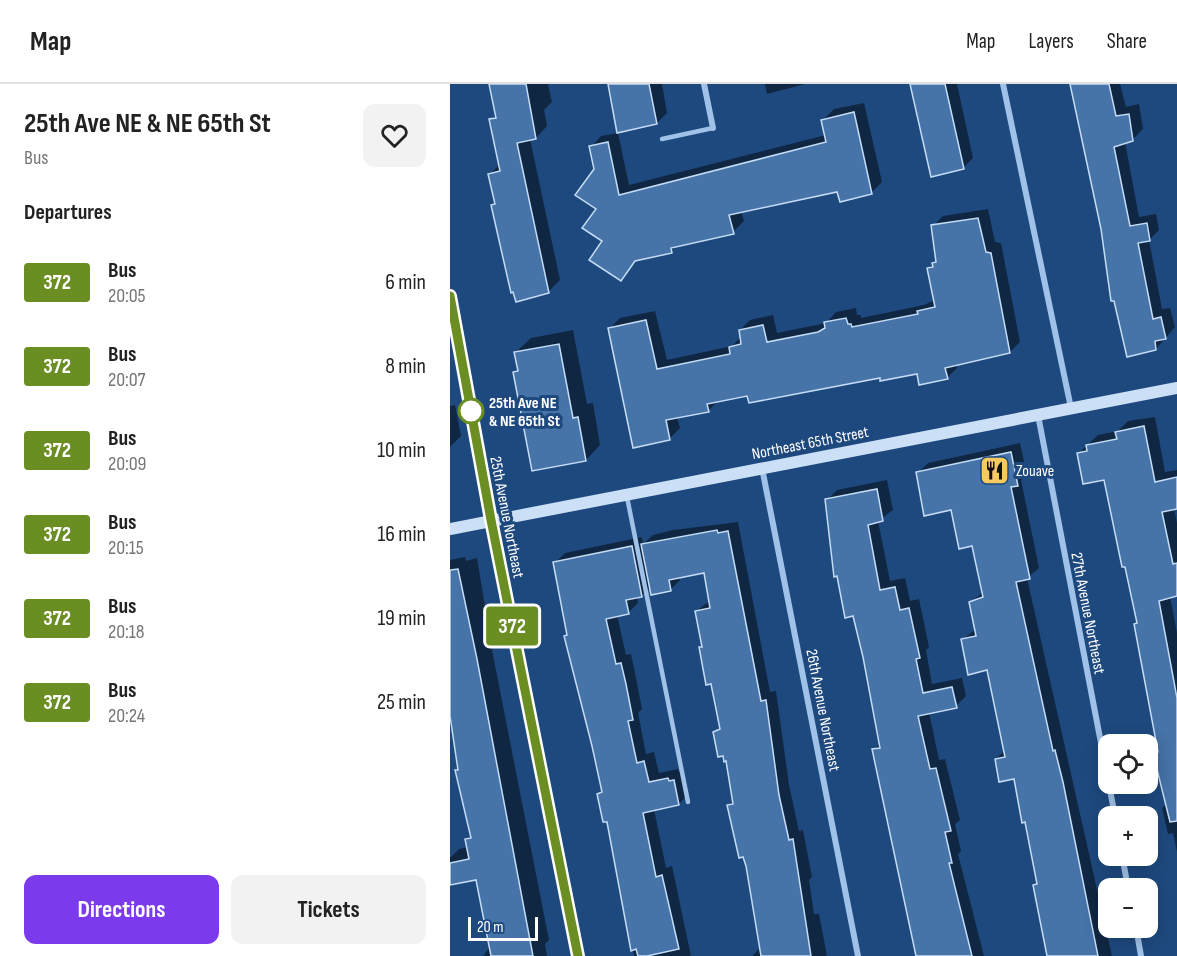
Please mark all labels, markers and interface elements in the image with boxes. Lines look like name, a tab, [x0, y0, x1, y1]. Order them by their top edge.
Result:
text: Map	[30, 25, 71, 58]
text: Map	[966, 29, 995, 54]
text: Layers	[1028, 29, 1074, 54]
text: Share	[1107, 29, 1147, 54]
button: heart	[363, 104, 426, 167]
text: 25th Ave NE & NE 65th St	[24, 107, 271, 140]
text: Bus	[24, 146, 48, 170]
text: Departures	[24, 199, 112, 226]
text: Bus	[108, 257, 137, 284]
text: 6 min	[385, 269, 426, 296]
text: 372	[43, 270, 71, 295]
text: 20:05	[108, 284, 146, 308]
text: Bus	[108, 341, 137, 368]
text: 8 min	[385, 353, 426, 380]
text: 372	[43, 354, 71, 379]
text: 20:07	[108, 368, 146, 392]
place label: 25th Ave NE & NE 65th St	[489, 394, 560, 431]
marker: 25th Ave NE & NE 65th St	[458, 398, 484, 424]
street label: Northeast 65th Street	[750, 423, 870, 464]
text: Bus	[108, 425, 137, 452]
text: 10 min	[377, 437, 426, 464]
text: 372	[43, 438, 71, 463]
text: 20:09	[108, 452, 146, 476]
restaurant icon: Zouave	[979, 454, 1011, 486]
street label: 25th Avenue Northeast	[485, 455, 528, 580]
place label: Zouave	[1016, 462, 1054, 481]
text: Bus	[108, 509, 137, 536]
text: 16 min	[378, 521, 426, 548]
text: 372	[43, 522, 71, 547]
text: 20:15	[108, 536, 144, 560]
street label: 27th Avenue Northeast	[1066, 551, 1109, 676]
text: Bus	[108, 593, 137, 620]
text: 19 min	[377, 605, 426, 632]
text: 372	[43, 606, 71, 631]
line badge: 372	[478, 606, 547, 646]
text: 372	[498, 614, 526, 639]
text: 20:18	[108, 620, 144, 644]
street label: 26th Avenue Northeast	[801, 648, 844, 773]
text: Bus	[108, 677, 137, 704]
text: 25 min	[377, 689, 426, 716]
text: 372	[43, 690, 71, 715]
text: 20:24	[108, 704, 145, 728]
map controls	[1098, 734, 1158, 938]
button: locate	[1098, 734, 1158, 794]
button: +	[1098, 806, 1158, 866]
button: Directions	[24, 875, 219, 944]
button: Tickets	[231, 875, 426, 944]
button: −	[1098, 878, 1158, 938]
scale bar	[468, 914, 538, 942]
text: 20 m	[477, 918, 504, 937]

